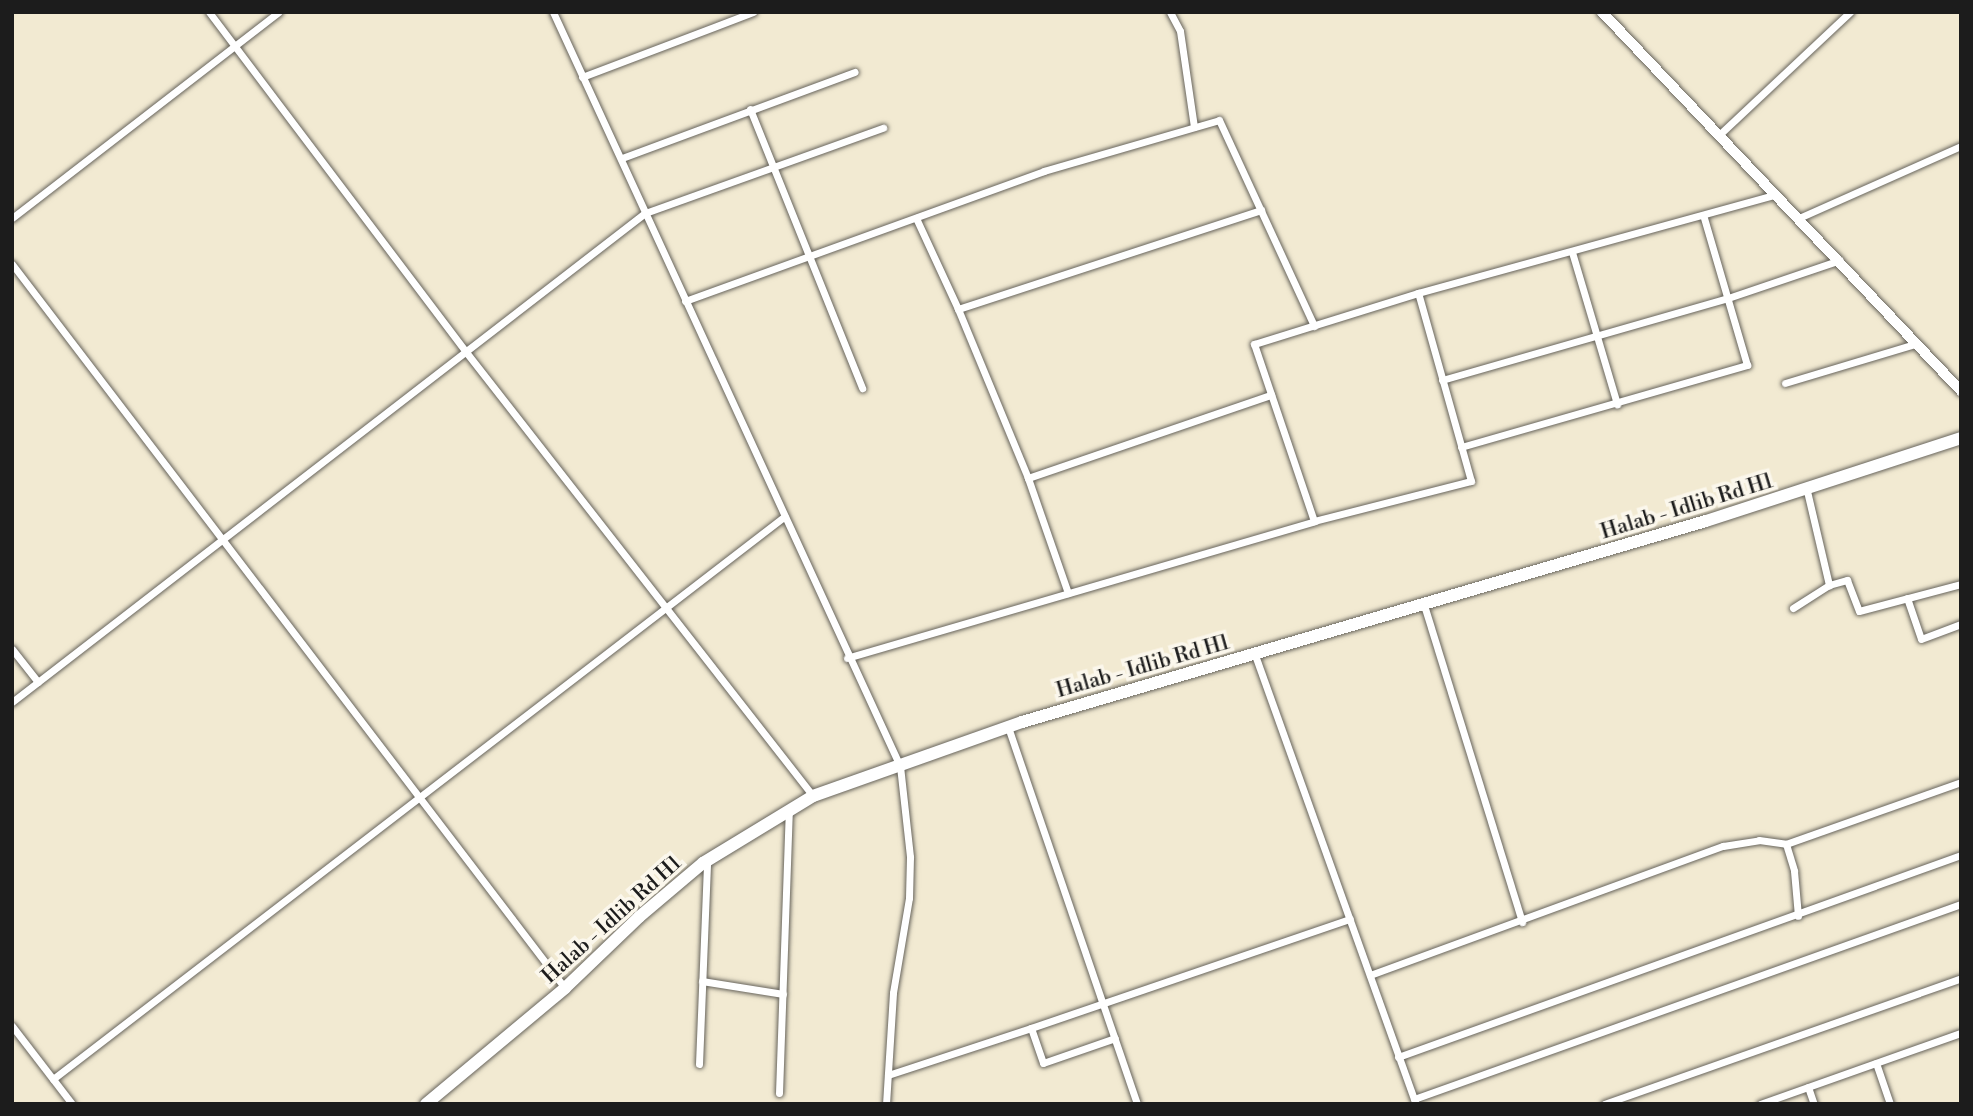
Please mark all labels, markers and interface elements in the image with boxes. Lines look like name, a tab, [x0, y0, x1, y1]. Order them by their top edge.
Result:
street label: Halab - Idlib Rd H1	[1598, 469, 1776, 545]
street label: Halab - Idlib Rd H1	[1053, 630, 1233, 704]
street label: Halab - Idlib Rd H1	[537, 851, 687, 989]

